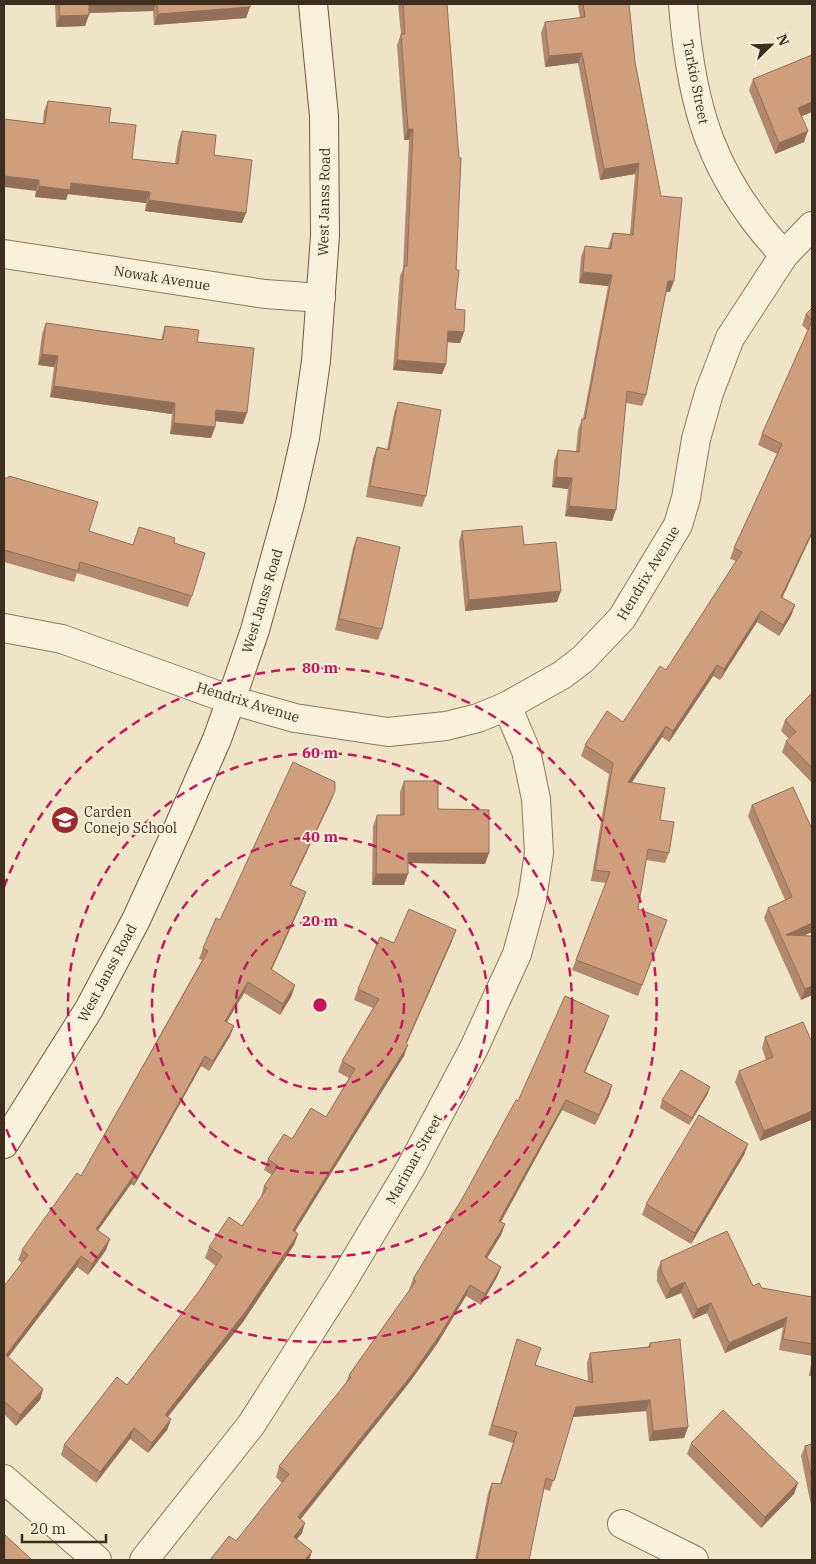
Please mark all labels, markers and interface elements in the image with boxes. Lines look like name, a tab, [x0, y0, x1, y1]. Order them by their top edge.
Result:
north arrow	[746, 20, 796, 70]
text: N	[773, 31, 793, 49]
street label: Tarkio Street	[679, 38, 713, 126]
street label: West Janss Road	[314, 147, 334, 256]
street label: Nowak Avenue	[112, 261, 212, 295]
street label: Hendrix Avenue	[613, 523, 683, 623]
street label: West Janss Road	[238, 546, 287, 656]
text: 80 m	[302, 658, 338, 677]
street label: Hendrix Avenue	[194, 678, 302, 726]
text: 60 m	[302, 743, 338, 762]
place label: Carden Conejo School	[84, 803, 177, 837]
school or university icon: Carden Conejo School	[50, 805, 80, 835]
text: 40 m	[302, 827, 338, 846]
text: 20 m	[302, 911, 338, 930]
street label: West Janss Road	[74, 920, 141, 1025]
centre of rings	[311, 996, 329, 1014]
street label: Marimar Street	[382, 1111, 446, 1207]
scale bar	[22, 1512, 106, 1544]
text: 20 m	[30, 1519, 66, 1538]

